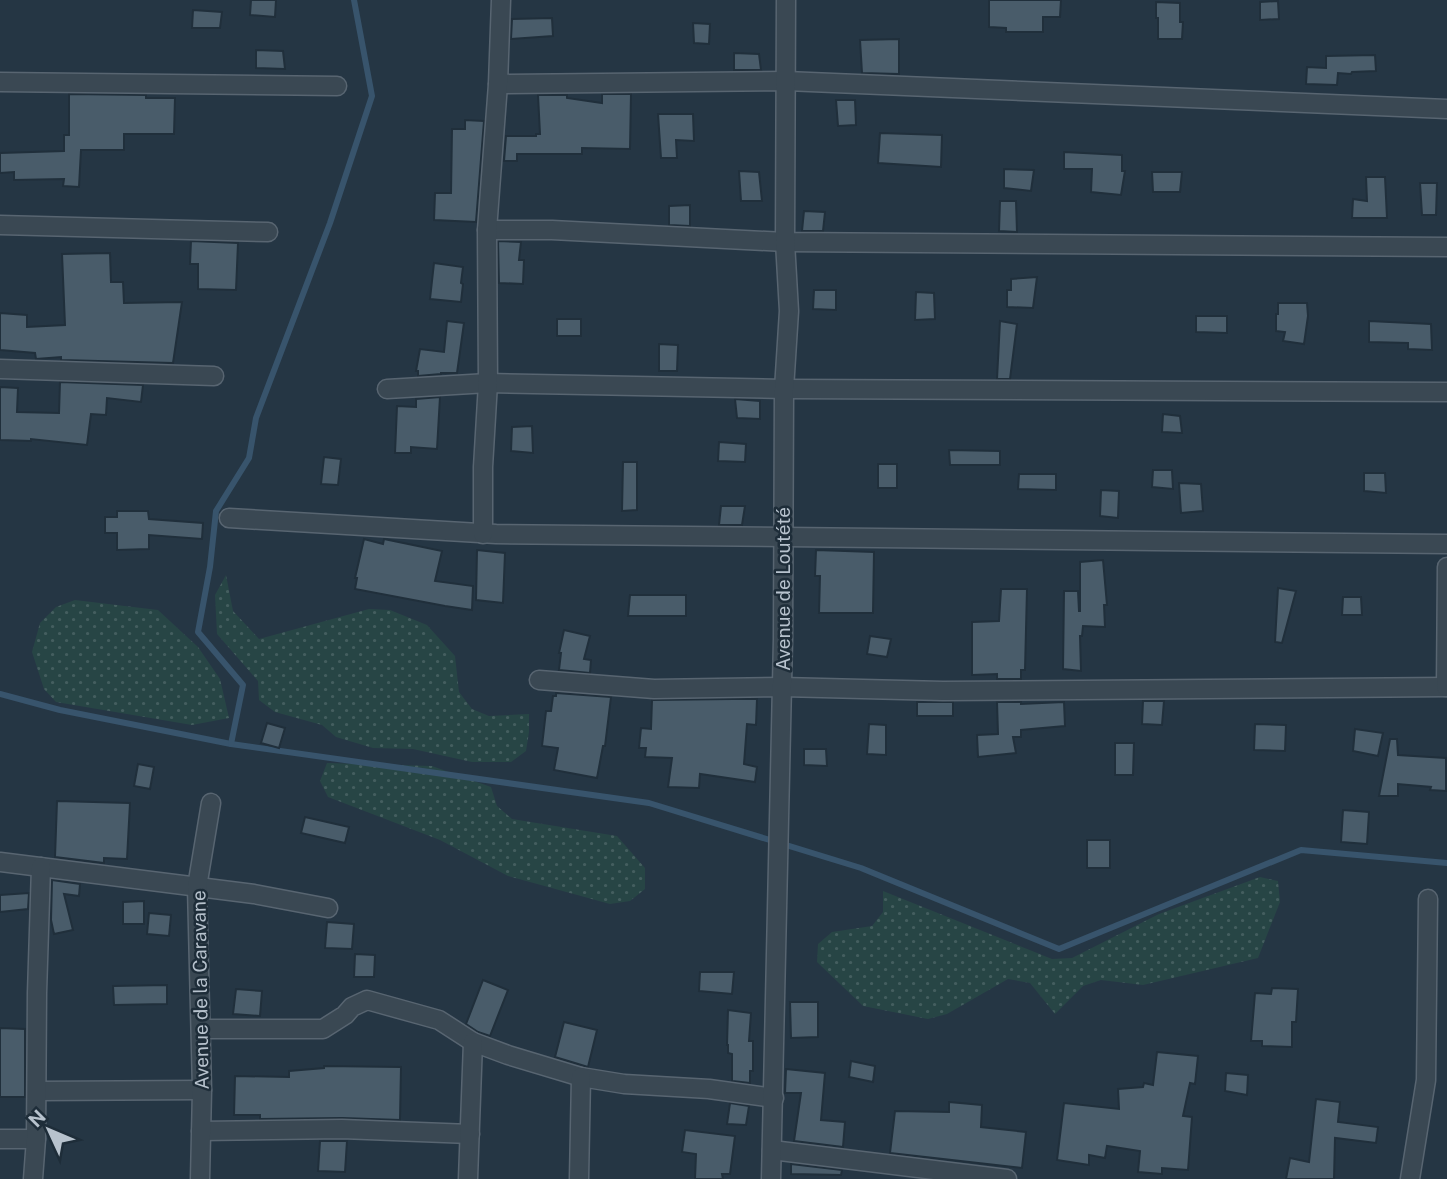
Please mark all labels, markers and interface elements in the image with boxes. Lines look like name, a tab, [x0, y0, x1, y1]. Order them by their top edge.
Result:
street label: Avenue de Loutété	[772, 507, 794, 671]
street label: Avenue de la Caravane	[187, 890, 213, 1090]
north arrow	[14, 1095, 84, 1165]
text: N	[24, 1105, 50, 1131]

